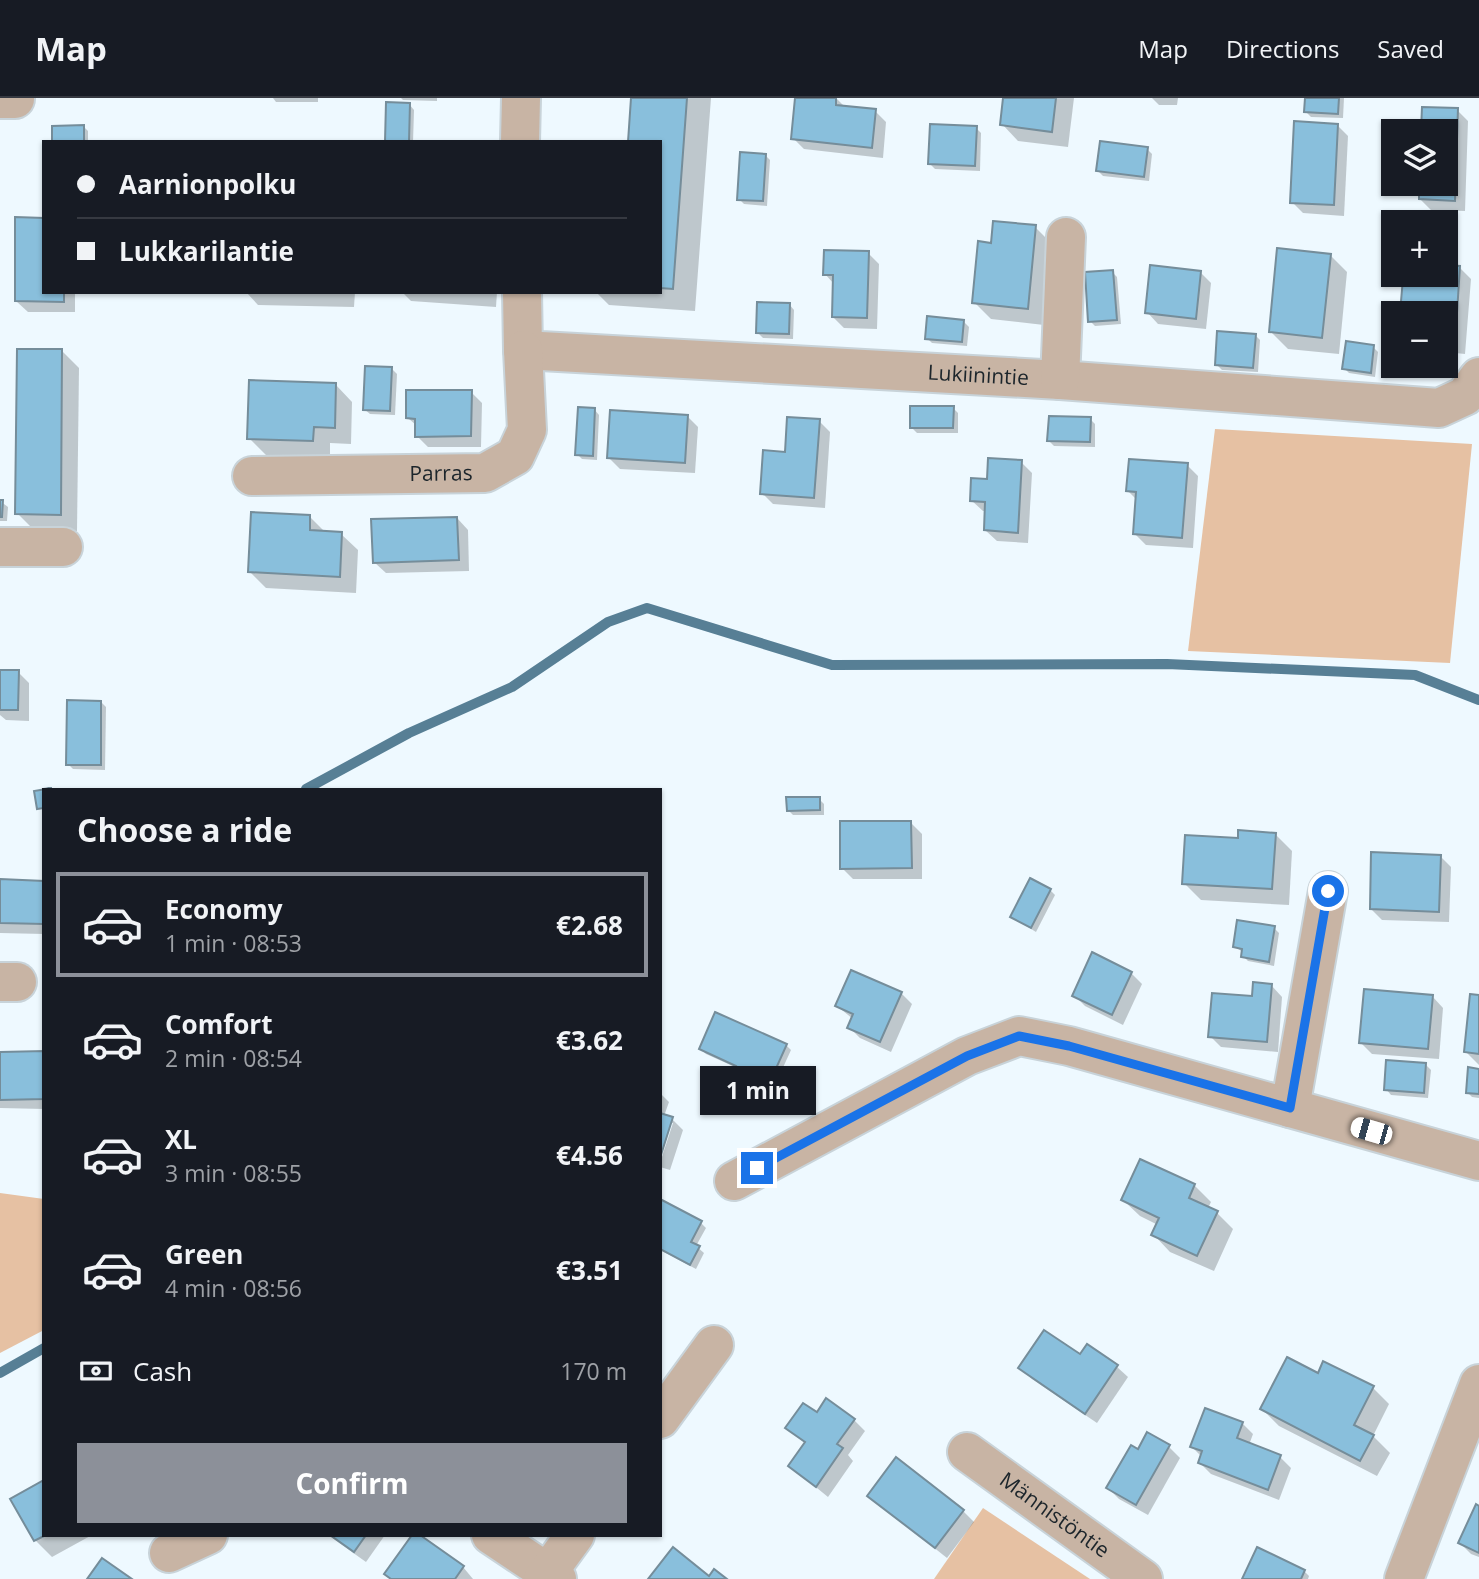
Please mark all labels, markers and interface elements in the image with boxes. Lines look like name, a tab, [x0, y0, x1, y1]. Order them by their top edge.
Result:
text: Map	[35, 26, 107, 71]
text: Map	[1138, 32, 1188, 65]
text: Directions	[1226, 32, 1339, 65]
text: Saved	[1377, 32, 1444, 65]
map controls	[1381, 119, 1458, 378]
button: layers	[1381, 119, 1458, 196]
text: Aarnionpolku	[119, 166, 296, 202]
button: +	[1381, 210, 1458, 287]
text: Lukkarilantie	[119, 233, 294, 269]
button: −	[1381, 301, 1458, 378]
street label: Lukiinintie	[927, 358, 1030, 391]
street label: Parras	[409, 458, 473, 487]
text: Choose a ride	[77, 808, 292, 851]
route start	[1312, 875, 1344, 907]
text: Economy	[165, 891, 283, 927]
icon: car	[81, 893, 144, 956]
text: €2.68	[556, 907, 623, 943]
text: 1 min · 08:53	[165, 927, 302, 959]
text: Comfort	[165, 1006, 272, 1042]
icon: car	[81, 1008, 144, 1071]
text: €3.62	[556, 1022, 623, 1058]
text: 2 min · 08:54	[165, 1042, 302, 1074]
callout: 1 min	[699, 1066, 815, 1116]
text: 1 min	[726, 1074, 790, 1106]
car	[1348, 1115, 1395, 1147]
text: XL	[165, 1121, 197, 1157]
icon: car	[81, 1123, 144, 1186]
text: €4.56	[556, 1137, 623, 1173]
route end	[741, 1152, 773, 1184]
text: 3 min · 08:55	[165, 1157, 302, 1189]
text: Green	[165, 1236, 243, 1272]
icon: car	[81, 1238, 144, 1301]
text: €3.51	[556, 1252, 623, 1288]
text: 4 min · 08:56	[165, 1272, 302, 1304]
icon: cash	[77, 1352, 115, 1390]
text: Cash	[133, 1353, 192, 1389]
text: 170 m	[560, 1355, 627, 1387]
button: Confirm	[77, 1443, 627, 1523]
street label: Männistöntie	[995, 1465, 1116, 1564]

